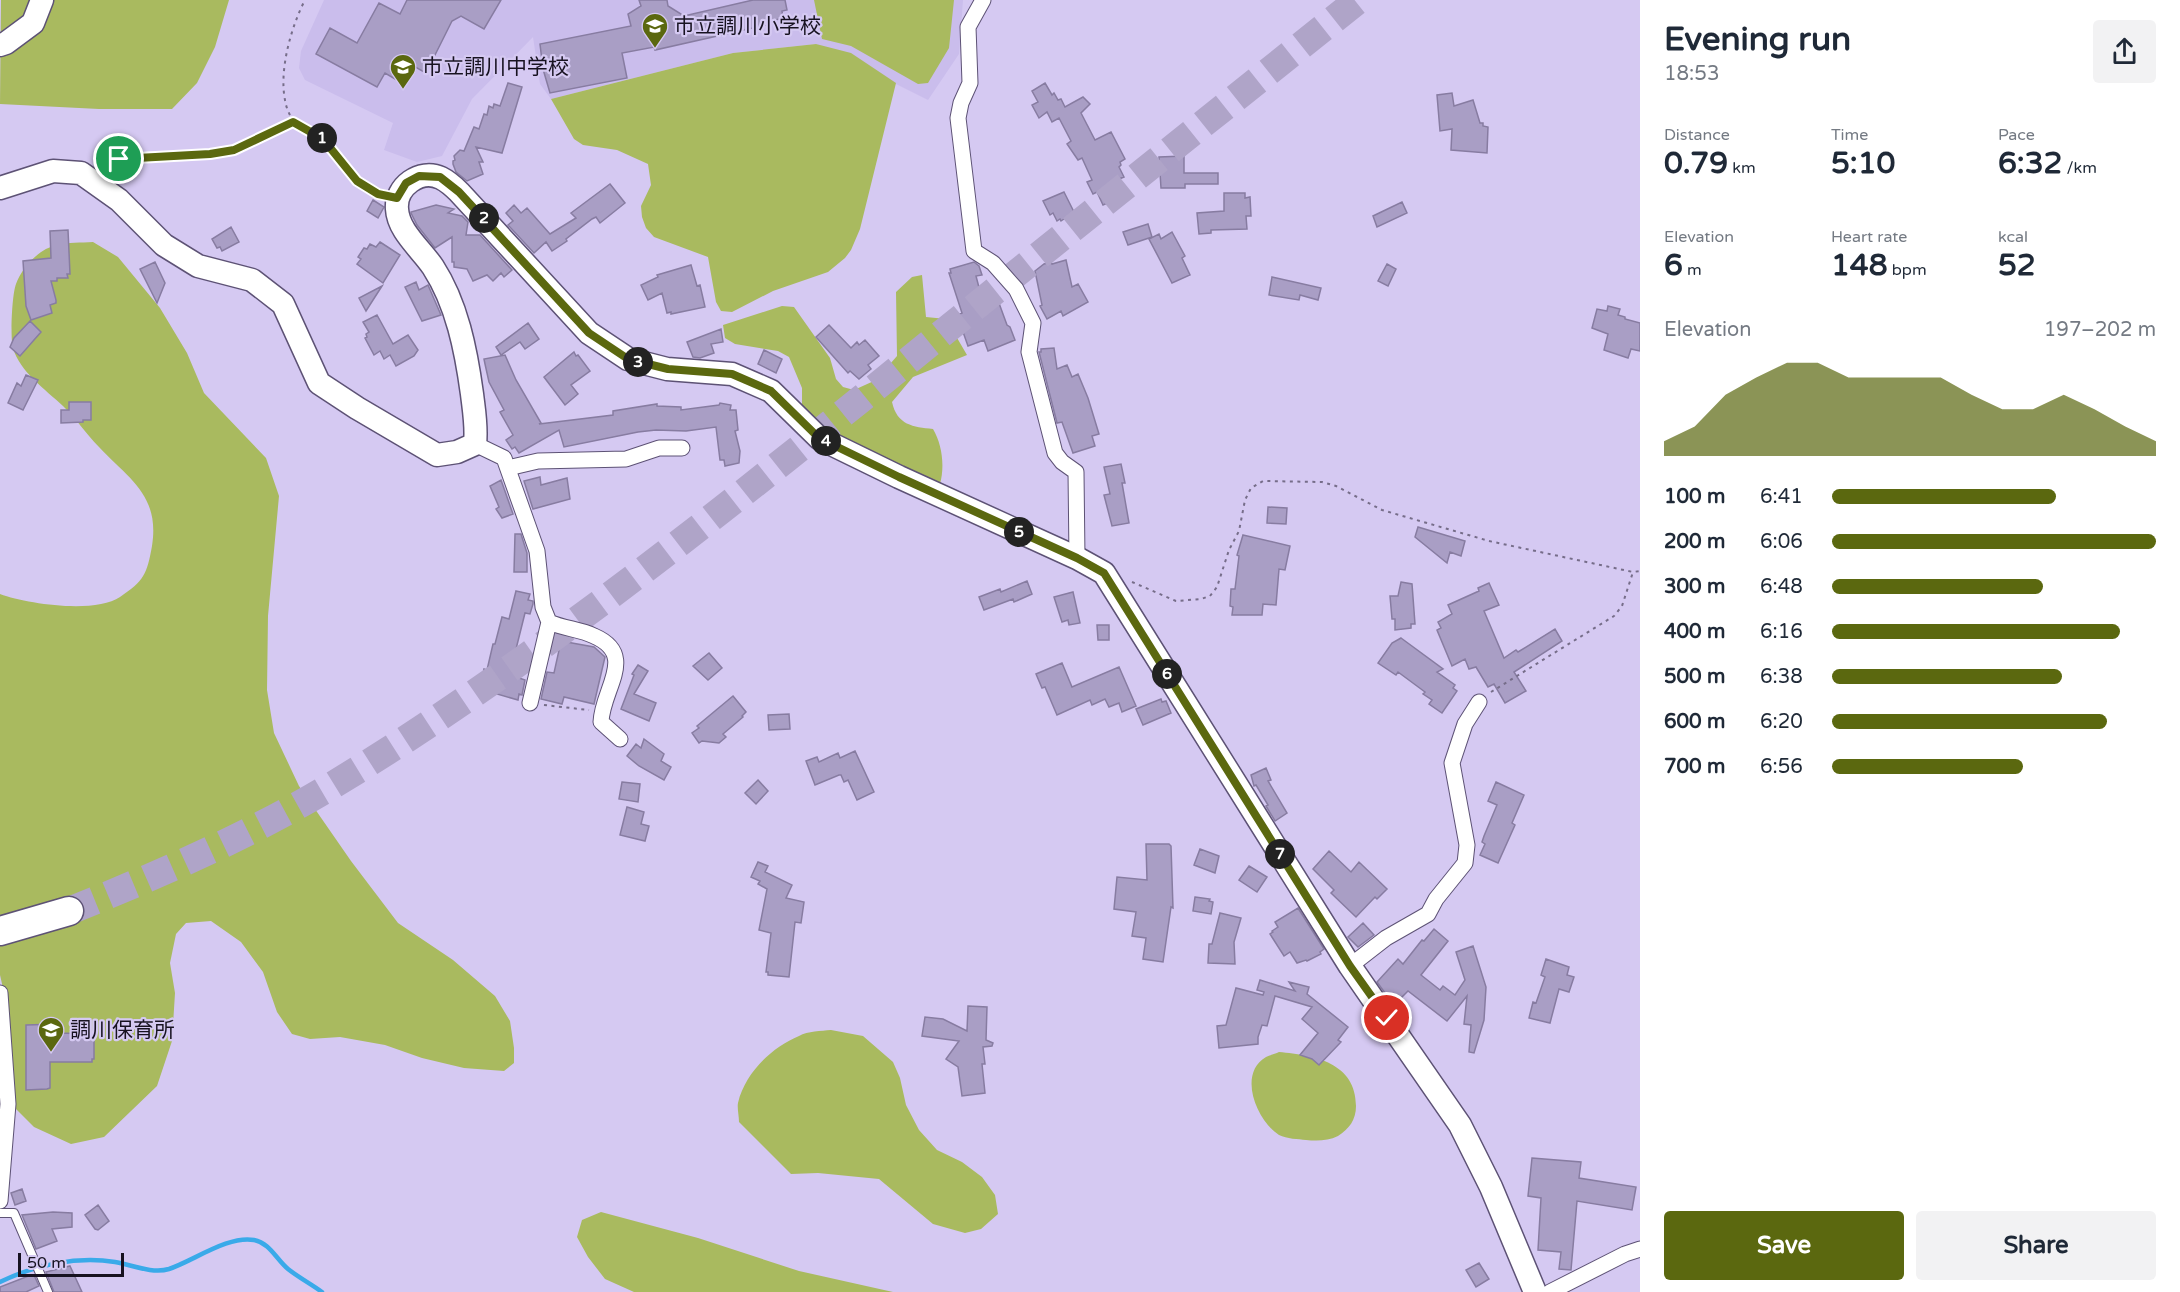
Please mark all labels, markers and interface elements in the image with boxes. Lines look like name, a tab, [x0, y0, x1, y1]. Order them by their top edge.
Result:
school or university icon: 市立調川小学校	[640, 11, 670, 49]
place label: 市立調川小学校	[674, 14, 821, 39]
text: Evening run	[1664, 20, 1851, 59]
button: share	[2093, 20, 2156, 83]
school or university icon: 市立調川中学校	[388, 52, 418, 90]
place label: 市立調川中学校	[422, 55, 569, 80]
text: 18:53	[1664, 62, 1719, 86]
pin: 1	[307, 123, 337, 153]
text: Distance	[1664, 125, 1730, 145]
text: Time	[1831, 125, 1868, 145]
text: Pace	[1998, 125, 2035, 145]
text: 1	[317, 128, 327, 148]
pin	[93, 133, 144, 184]
icon: arrive	[102, 142, 135, 175]
text: 0.79	[1664, 145, 1728, 182]
text: 5:10	[1831, 145, 1895, 182]
text: 6:32	[1998, 145, 2062, 182]
text: km	[1728, 158, 1756, 178]
text: /km	[2062, 158, 2097, 178]
pin: 2	[469, 203, 499, 233]
text: 2	[479, 208, 489, 228]
text: Elevation	[1664, 227, 1734, 247]
text: Heart rate	[1831, 227, 1907, 247]
text: kcal	[1998, 227, 2028, 247]
text: 6	[1664, 247, 1683, 284]
text: 148	[1831, 247, 1888, 284]
text: 52	[1998, 247, 2036, 284]
text: m	[1683, 260, 1702, 280]
text: bpm	[1888, 260, 1927, 280]
text: Elevation	[1664, 318, 1751, 342]
text: 197–202 m	[2044, 318, 2156, 342]
pin: 3	[623, 347, 653, 377]
text: 3	[633, 352, 643, 372]
pin: 4	[811, 426, 841, 456]
text: 4	[821, 431, 831, 451]
text: 100 m	[1664, 485, 1725, 509]
text: 6:41	[1760, 485, 1803, 509]
pin: 5	[1004, 517, 1034, 547]
text: 5	[1014, 522, 1024, 542]
text: 200 m	[1664, 530, 1725, 554]
text: 6:06	[1760, 530, 1803, 554]
text: 300 m	[1664, 575, 1725, 599]
text: 6:48	[1760, 575, 1803, 599]
text: 400 m	[1664, 620, 1725, 644]
text: 6:16	[1760, 620, 1803, 644]
pin: 6	[1152, 659, 1182, 689]
text: 6	[1162, 664, 1172, 684]
text: 500 m	[1664, 665, 1725, 689]
text: 6:38	[1760, 665, 1803, 689]
text: 600 m	[1664, 710, 1725, 734]
text: 6:20	[1760, 710, 1803, 734]
text: 700 m	[1664, 755, 1725, 779]
text: 6:56	[1760, 755, 1803, 779]
pin: 7	[1265, 839, 1295, 869]
text: 7	[1275, 844, 1285, 864]
pin	[1361, 992, 1412, 1043]
icon: check	[1370, 1001, 1403, 1034]
school or university icon: 調川保育所	[36, 1015, 66, 1053]
place label: 調川保育所	[70, 1018, 175, 1043]
button: Save	[1664, 1211, 1904, 1280]
button: Share	[1916, 1211, 2156, 1280]
scale bar	[18, 1250, 124, 1278]
text: 50 m	[27, 1253, 66, 1273]

